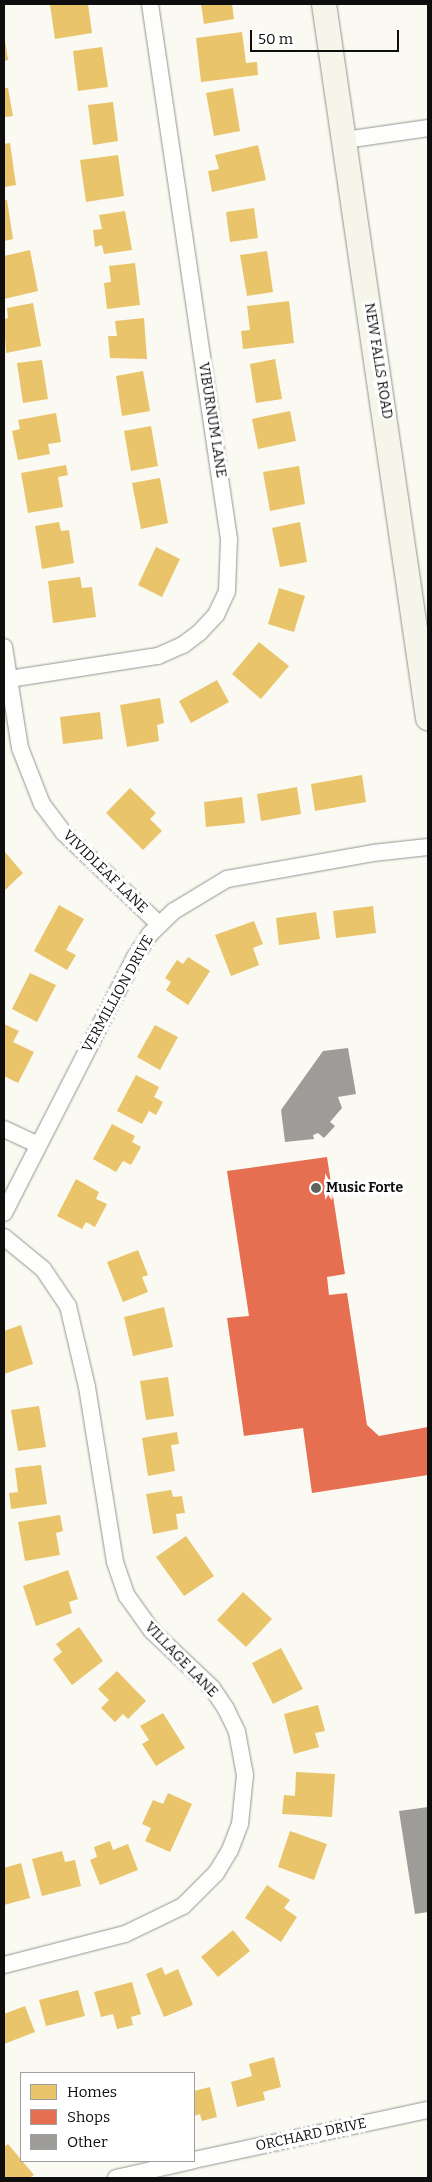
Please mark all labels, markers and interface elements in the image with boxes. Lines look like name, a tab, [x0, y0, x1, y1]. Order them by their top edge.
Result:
scale bar	[252, 20, 401, 52]
text: 50 m	[258, 30, 293, 48]
street label: NEW FALLS ROAD	[361, 302, 395, 420]
street label: VIBURNUM LANE	[195, 361, 229, 479]
street label: VIVIDLEAF LANE	[59, 827, 151, 917]
street label: VERMILLION DRIVE	[79, 933, 157, 1055]
place label: Music Forte	[326, 1180, 403, 1196]
marker: Music Forte	[310, 1182, 322, 1194]
street label: VILLAGE LANE	[141, 1619, 221, 1701]
legend	[20, 2072, 195, 2162]
text: Homes	[67, 2083, 117, 2101]
text: Shops	[67, 2108, 110, 2126]
street label: ORCHARD DRIVE	[254, 2115, 368, 2155]
text: Other	[67, 2133, 108, 2151]

